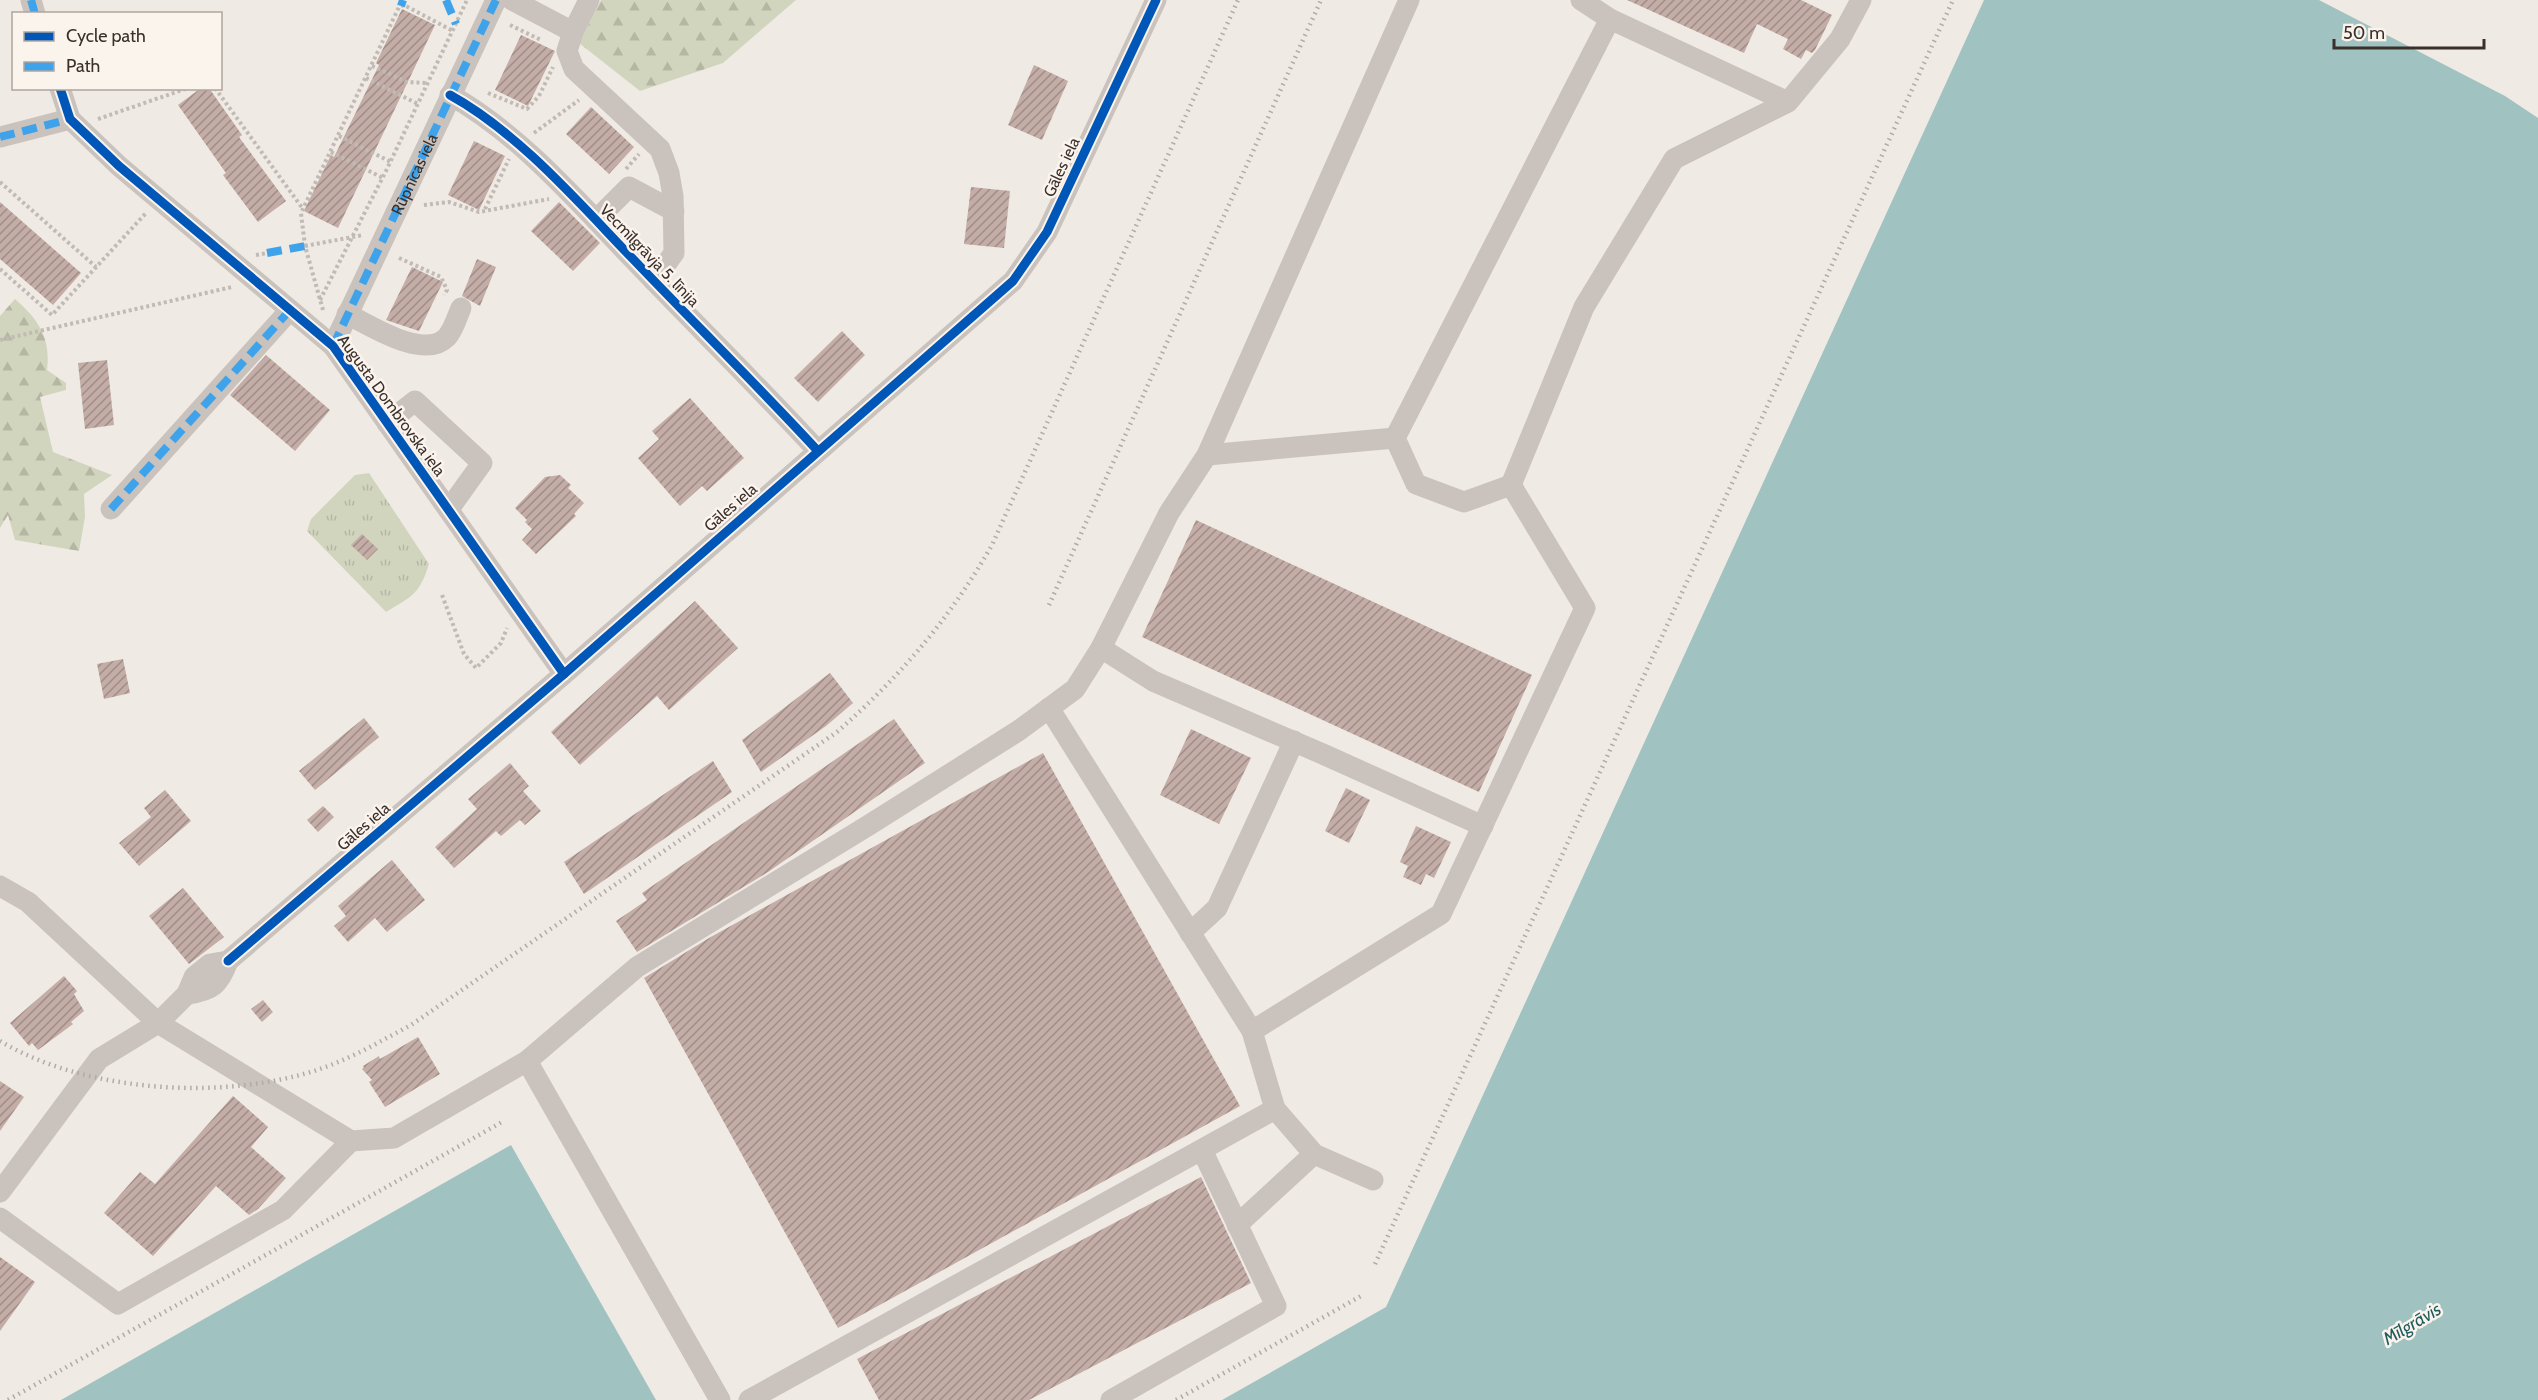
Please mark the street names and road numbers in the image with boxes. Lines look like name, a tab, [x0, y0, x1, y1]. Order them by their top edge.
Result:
street label: Rūpnīcas iela	[387, 130, 442, 218]
street label: Gāles iela	[1039, 134, 1084, 200]
street label: Vecmīlgrāvja 5. līnija	[596, 200, 704, 311]
street label: Augusta Dombrovska iela	[334, 331, 450, 480]
street label: Gāles iela	[700, 479, 761, 535]
street label: Gāles iela	[333, 798, 394, 854]

